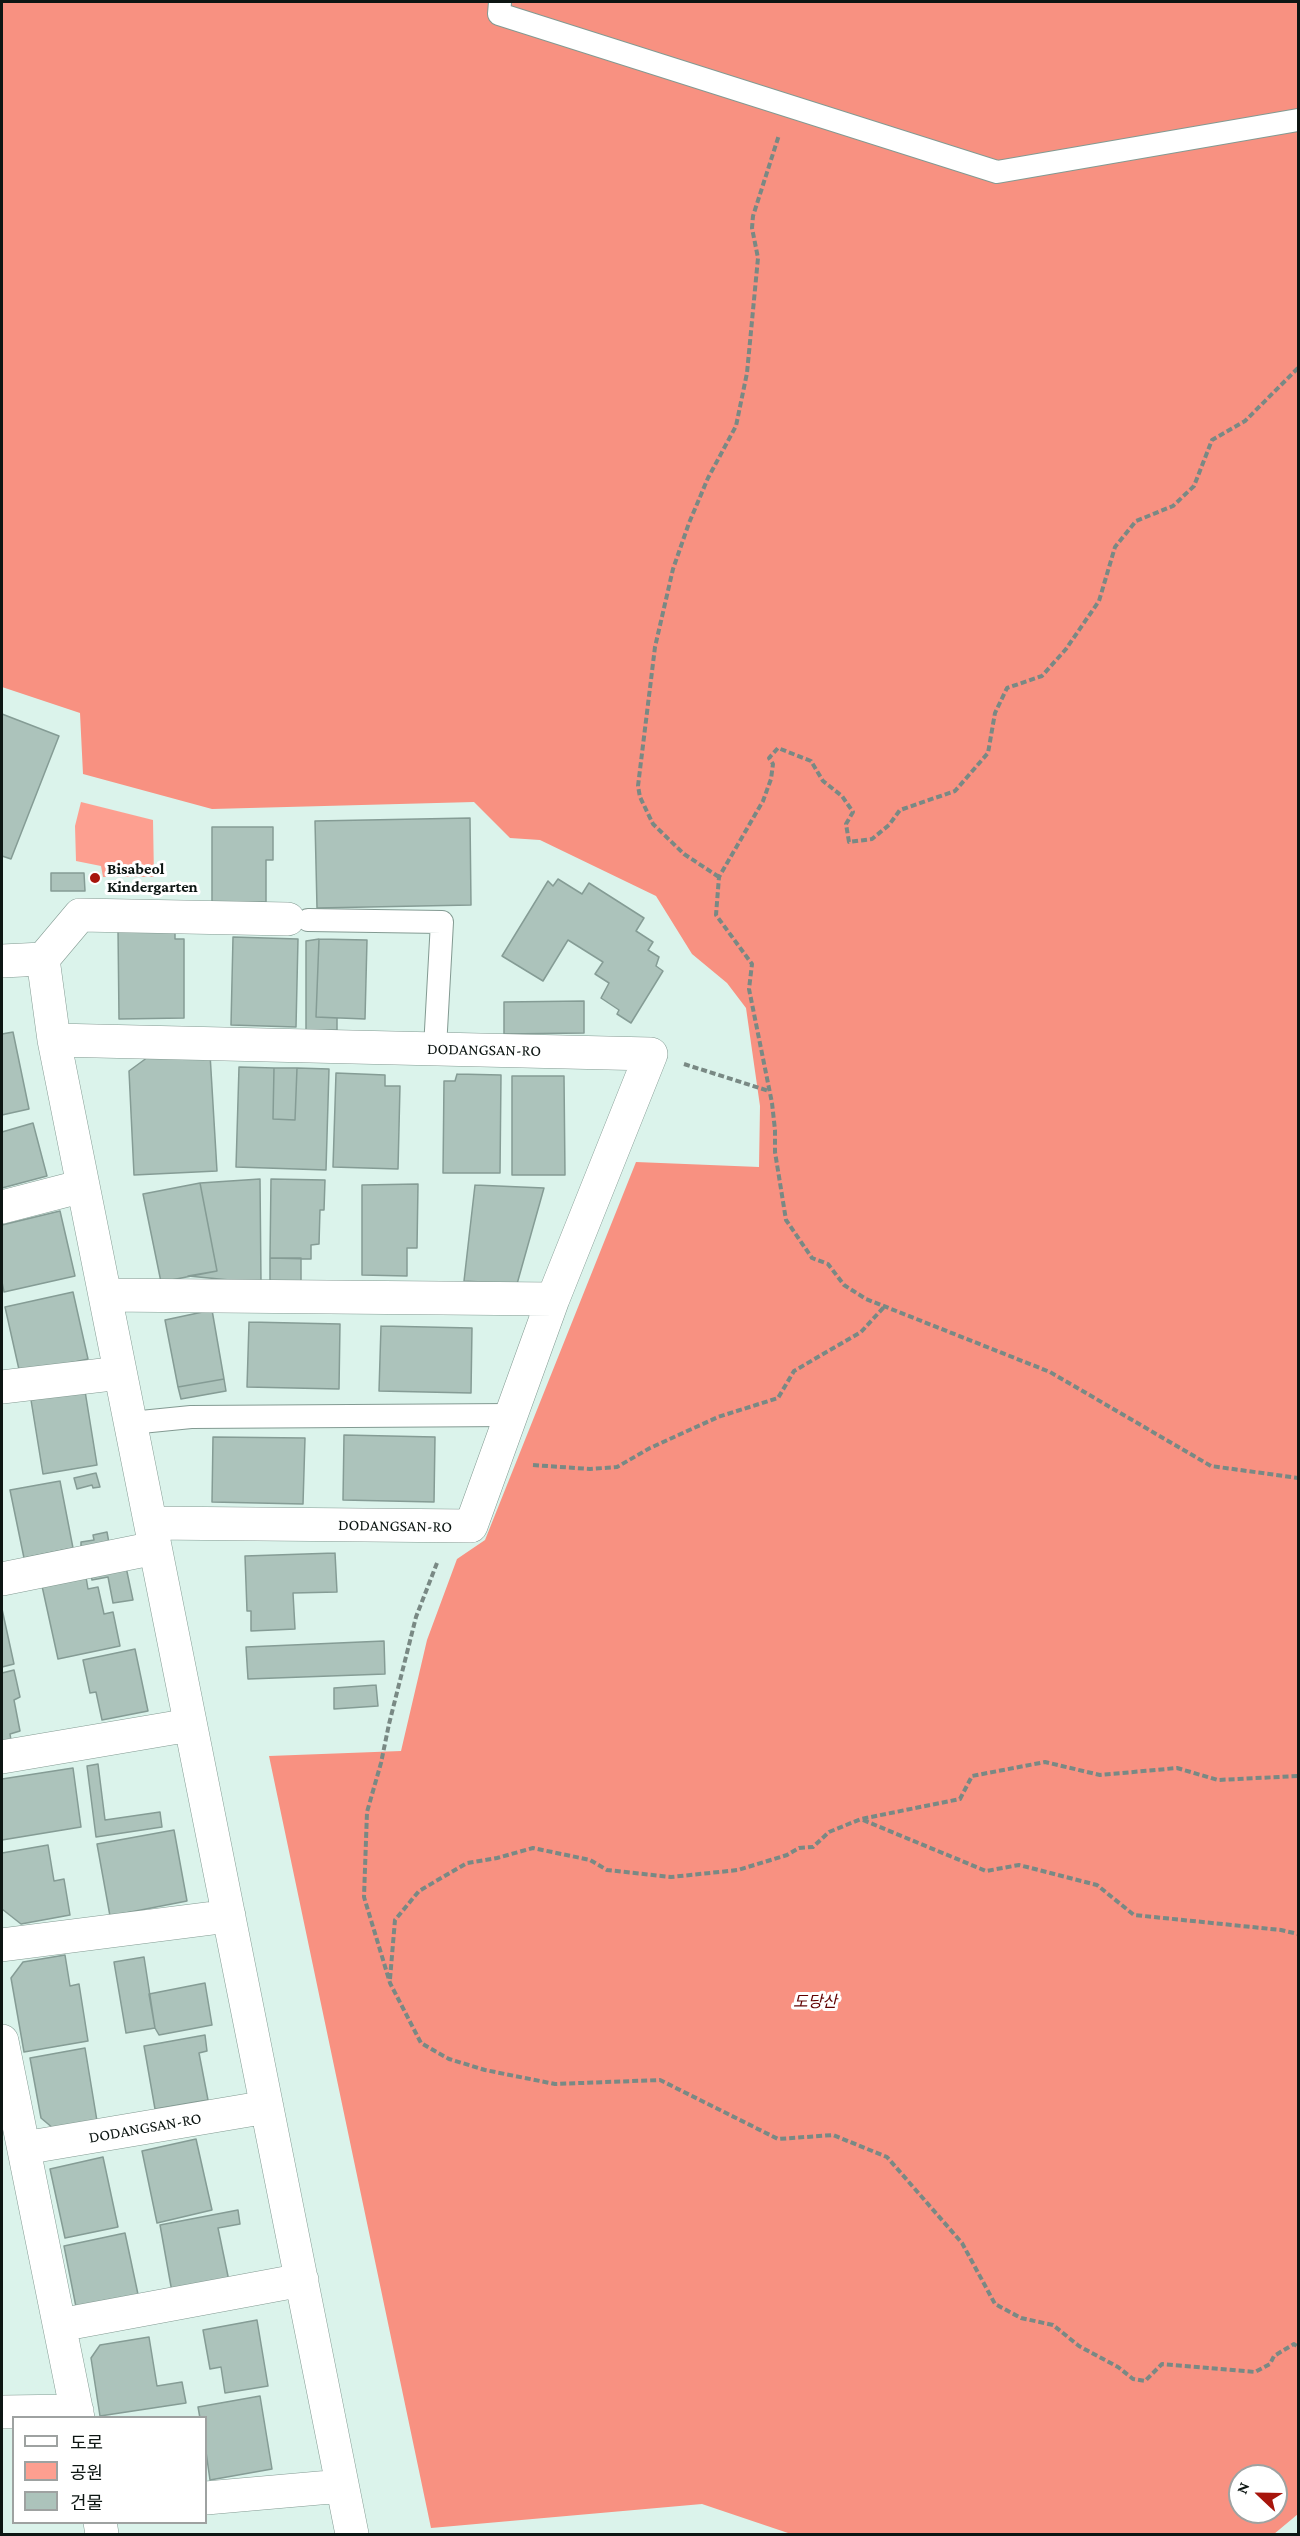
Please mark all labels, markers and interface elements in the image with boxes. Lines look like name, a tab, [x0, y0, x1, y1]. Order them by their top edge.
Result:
place label: Bisabeol Kindergarten	[107, 859, 198, 897]
marker: Bisabeol Kindergarten	[88, 871, 102, 885]
street label: DODANGSAN-RO	[427, 1039, 541, 1061]
street label: DODANGSAN-RO	[338, 1515, 452, 1537]
park label: 도당산	[793, 1992, 837, 2012]
street label: DODANGSAN-RO	[87, 2109, 203, 2147]
legend	[12, 2416, 207, 2524]
text: 도로	[70, 2433, 103, 2453]
text: 공원	[70, 2463, 103, 2483]
north arrow	[1228, 2464, 1288, 2524]
text: N	[1233, 2480, 1253, 2496]
text: 건물	[70, 2493, 103, 2513]

